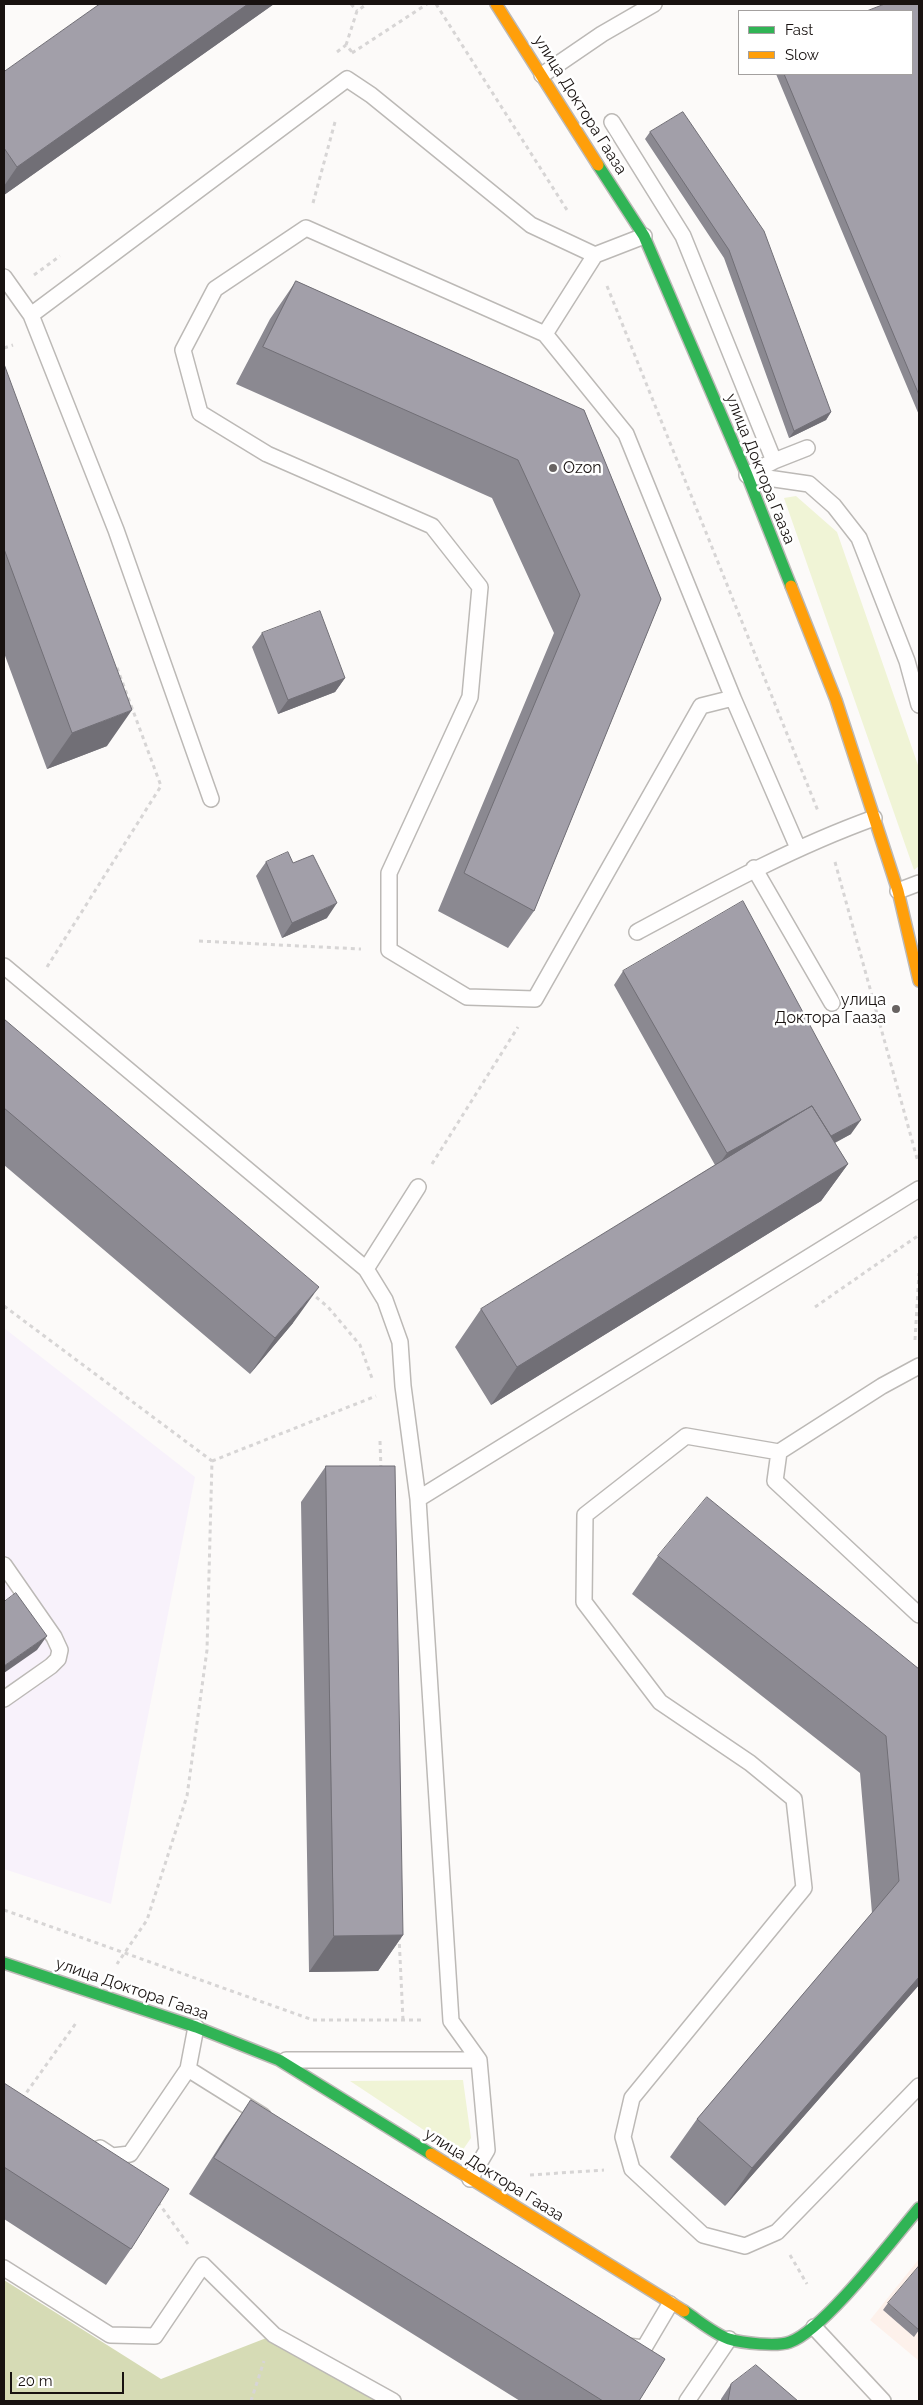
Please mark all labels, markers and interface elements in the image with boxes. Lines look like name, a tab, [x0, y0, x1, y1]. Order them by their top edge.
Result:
legend	[738, 10, 913, 75]
text: Fast	[785, 21, 813, 39]
street label: улица Доктора Гааза	[529, 32, 631, 178]
text: Slow	[785, 46, 819, 64]
street label: улица Доктора Гааза	[721, 391, 799, 547]
place label: Ozon	[563, 458, 602, 478]
marker: Ozon	[547, 462, 559, 474]
place label: улица Доктора Гааза	[775, 990, 886, 1028]
marker: улица Доктора Гааза	[890, 1003, 902, 1015]
street label: улица Доктора Гааза	[53, 1954, 211, 2024]
street label: улица Доктора Гааза	[421, 2124, 567, 2226]
scale bar	[12, 2362, 126, 2394]
text: 20 m	[18, 2372, 53, 2390]

